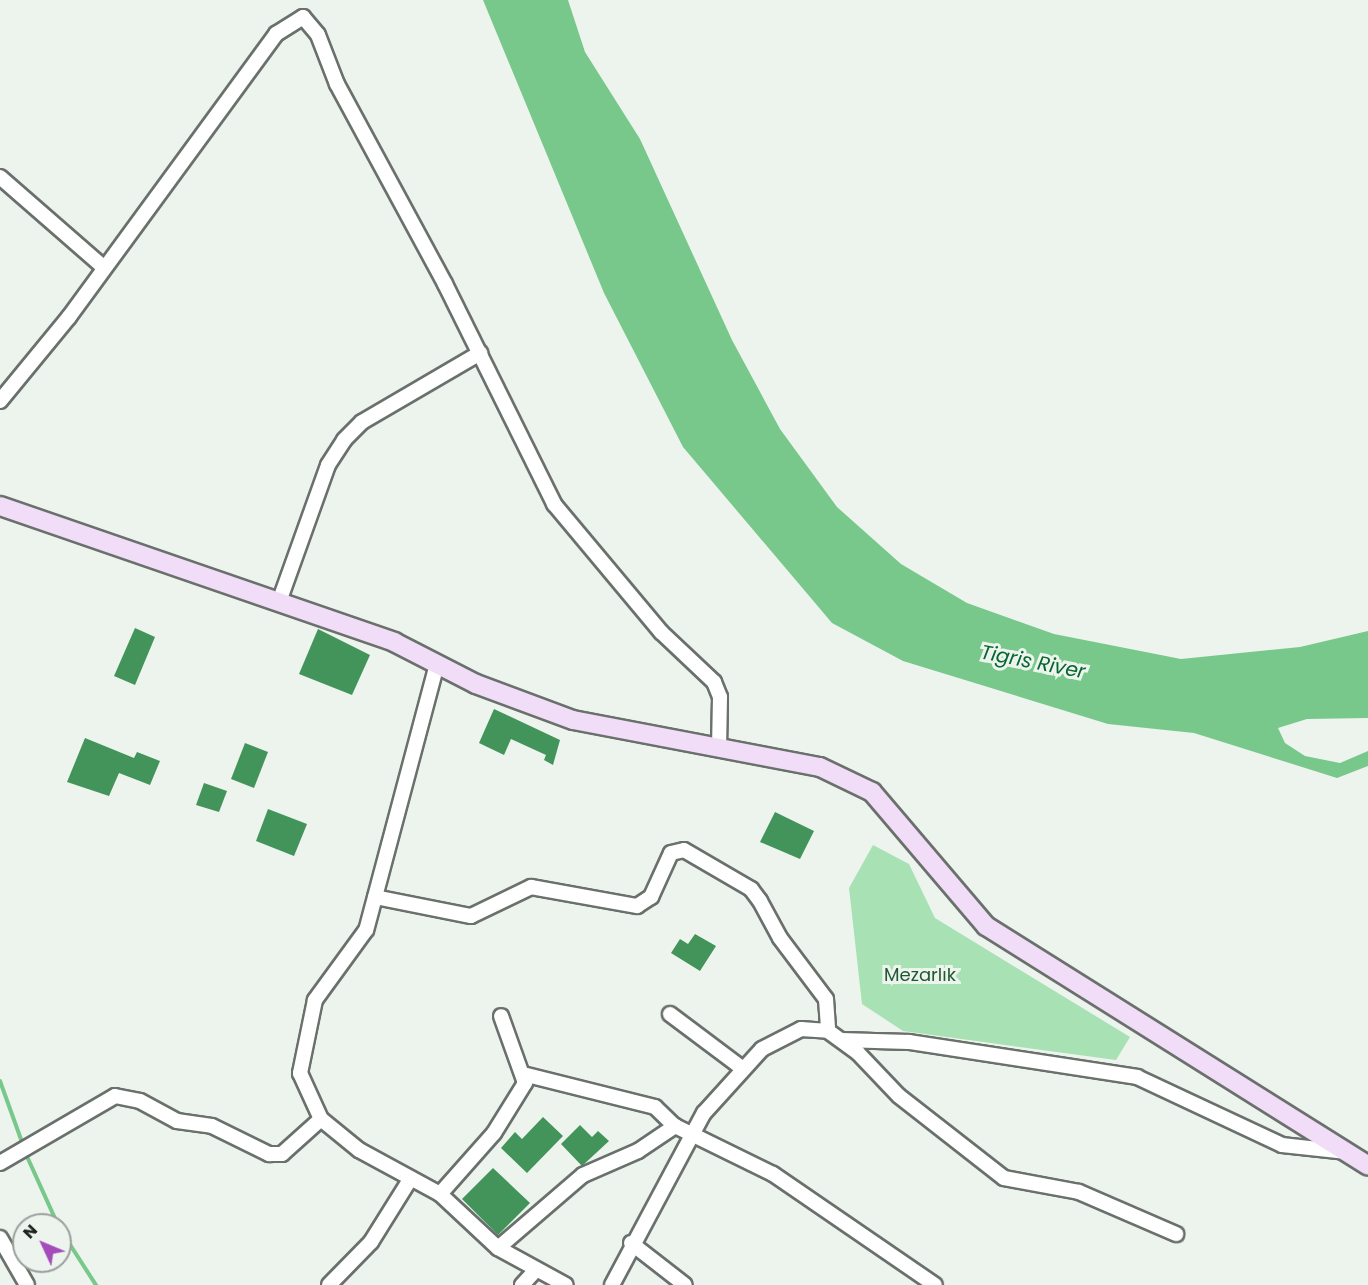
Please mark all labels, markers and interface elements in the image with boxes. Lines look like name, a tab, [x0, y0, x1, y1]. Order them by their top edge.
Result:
water label: Tigris River	[979, 640, 1087, 684]
park label: Mezarlık	[884, 964, 956, 986]
north arrow	[12, 1213, 72, 1273]
text: N	[18, 1219, 43, 1244]

